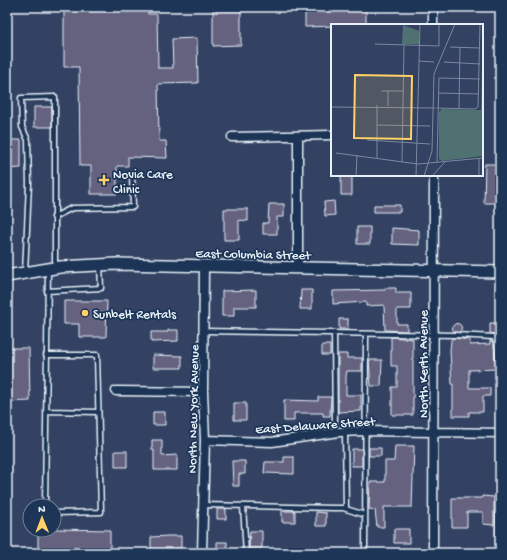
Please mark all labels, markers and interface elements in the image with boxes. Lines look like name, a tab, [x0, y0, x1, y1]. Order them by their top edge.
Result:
inset map	[331, 24, 483, 176]
place label: Novia Care Clinic	[113, 168, 173, 198]
marker: Novia Care Clinic	[98, 174, 110, 186]
street label: East Columbia Street	[195, 247, 312, 264]
marker: Sunbelt Rentals	[80, 308, 90, 318]
place label: Sunbelt Rentals	[93, 308, 177, 323]
street label: North Kerth Avenue	[417, 310, 432, 418]
street label: North New York Avenue	[186, 344, 203, 474]
street label: East Delaware Street	[255, 415, 377, 438]
north arrow	[22, 498, 62, 538]
text: N	[38, 504, 46, 516]

